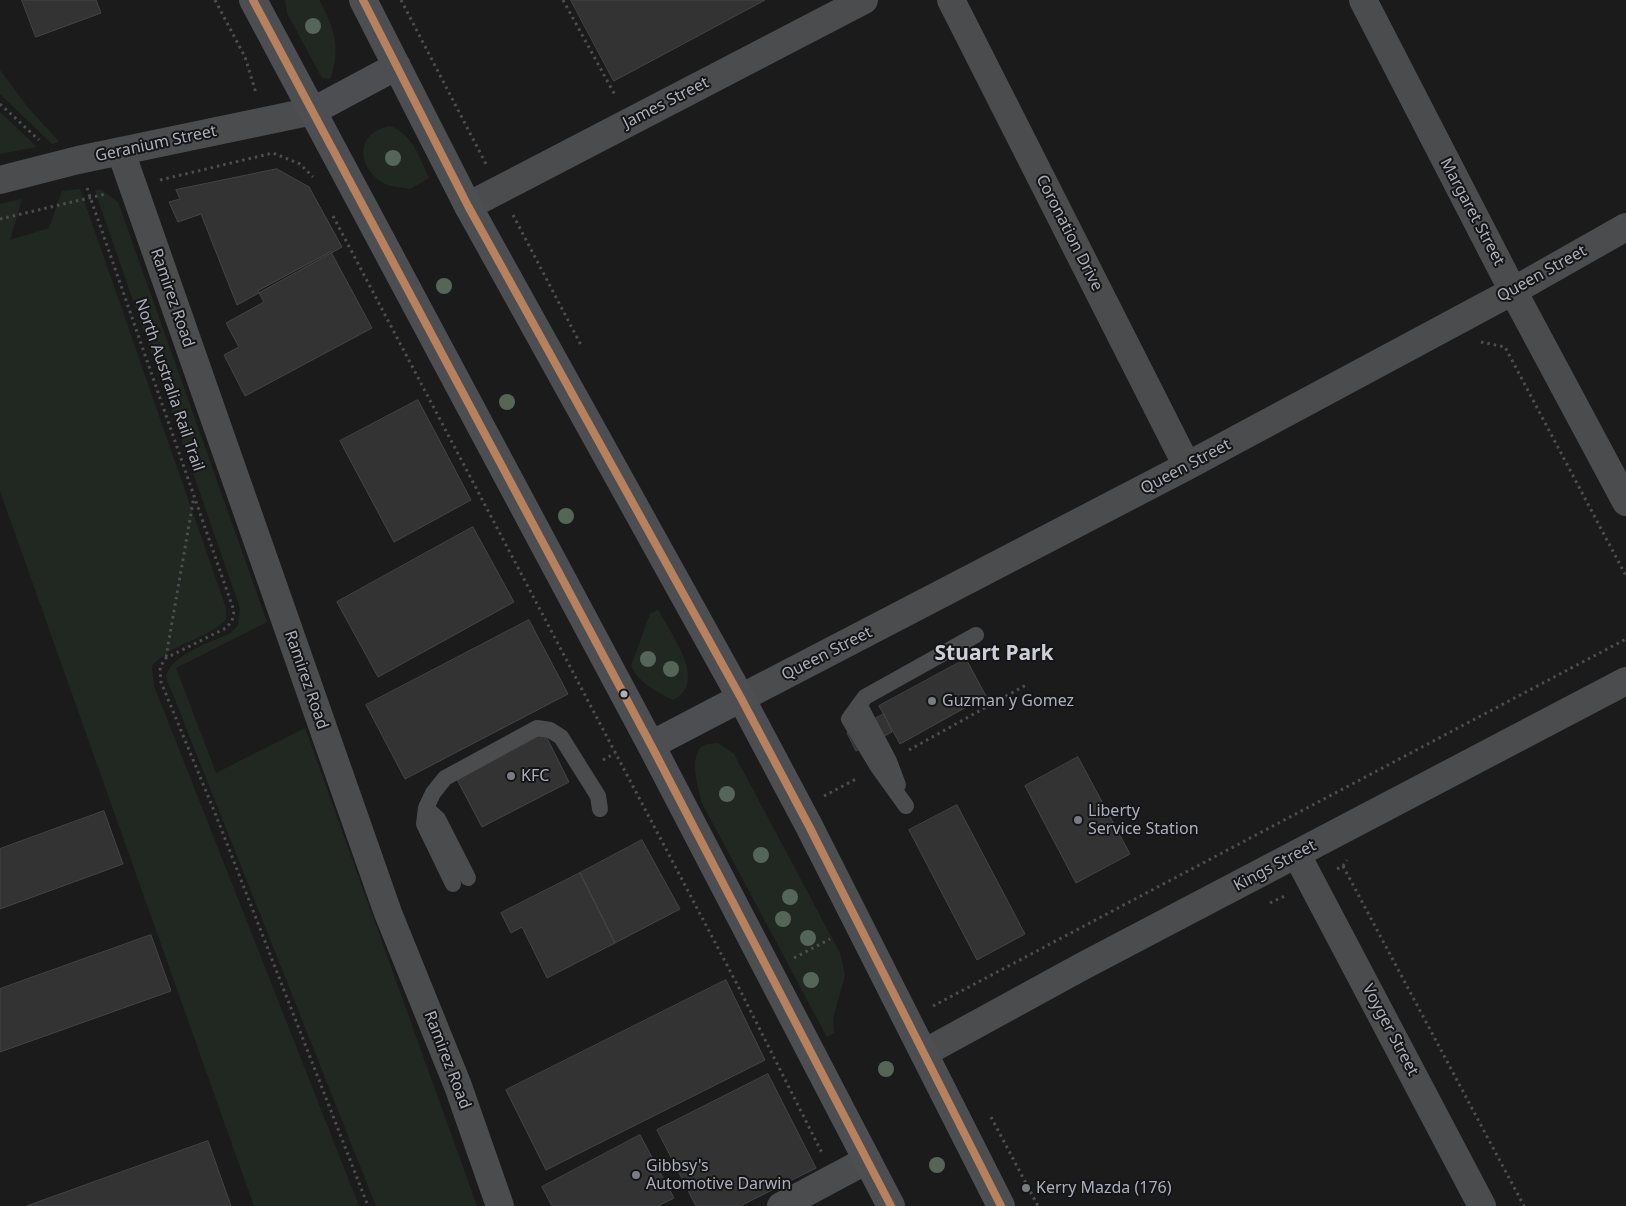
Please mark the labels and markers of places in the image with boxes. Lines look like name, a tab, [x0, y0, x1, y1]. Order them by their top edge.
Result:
unlabelled marker	[619, 689, 629, 699]
place label: Guzman y Gomez	[942, 691, 1074, 711]
marker: Guzman y Gomez	[926, 695, 938, 707]
place label: KFC	[521, 766, 549, 786]
marker: KFC	[505, 770, 517, 782]
place label: Liberty Service Station	[1088, 801, 1199, 839]
marker: Liberty Service Station	[1072, 814, 1084, 826]
place label: Gibbsy's Automotive Darwin	[646, 1156, 791, 1194]
marker: Gibbsy's Automotive Darwin	[630, 1169, 642, 1181]
place label: Kerry Mazda (176)	[1036, 1178, 1172, 1198]
marker: Kerry Mazda (176)	[1020, 1182, 1032, 1194]

